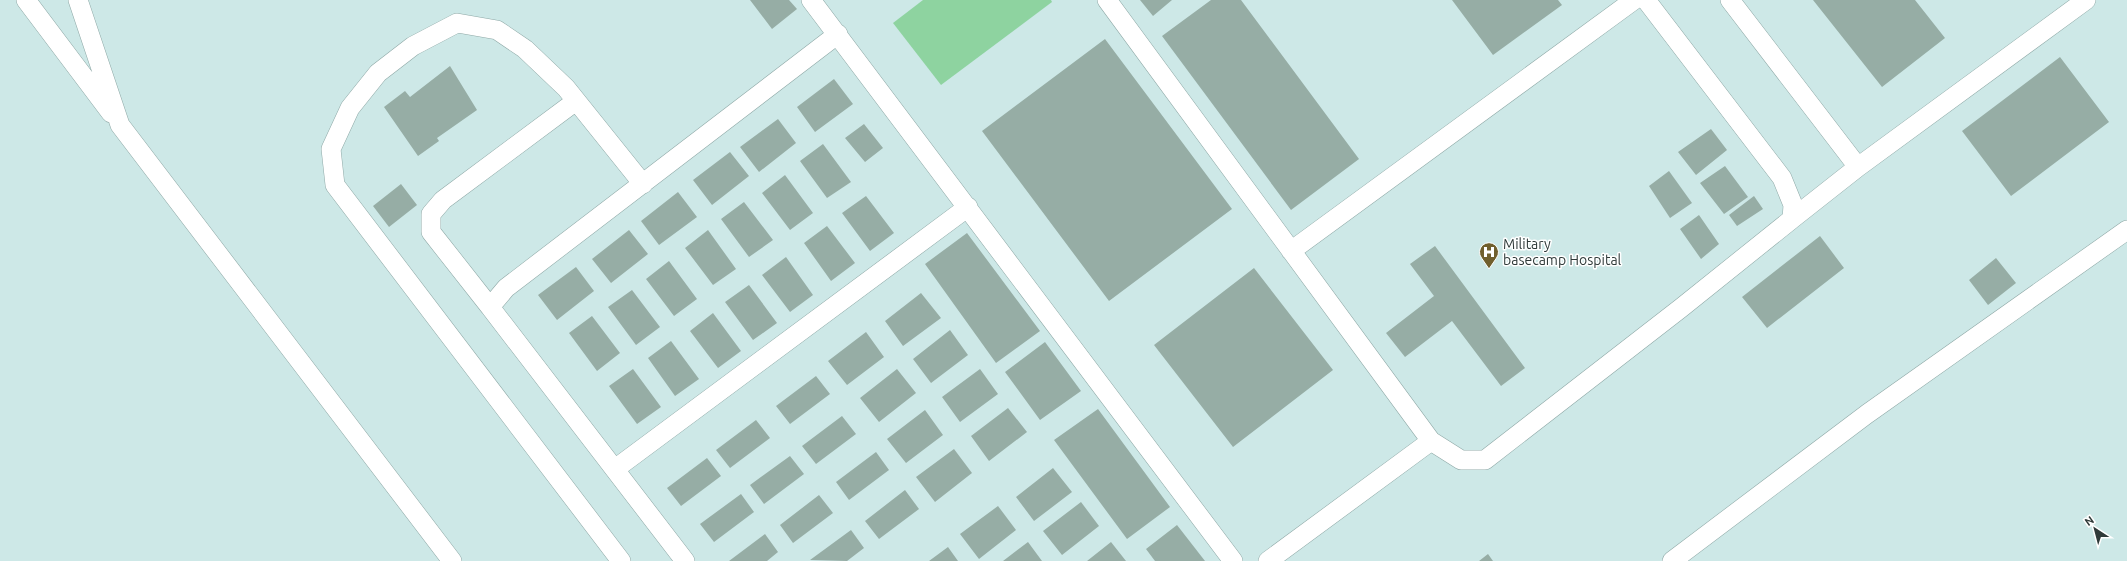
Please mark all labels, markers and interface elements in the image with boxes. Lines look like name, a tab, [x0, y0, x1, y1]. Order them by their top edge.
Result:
place label: Military basecamp Hospital	[1503, 236, 1622, 268]
hospital icon: Military basecamp Hospital	[1478, 241, 1500, 269]
north arrow	[2075, 509, 2115, 549]
text: N	[2082, 514, 2096, 528]

